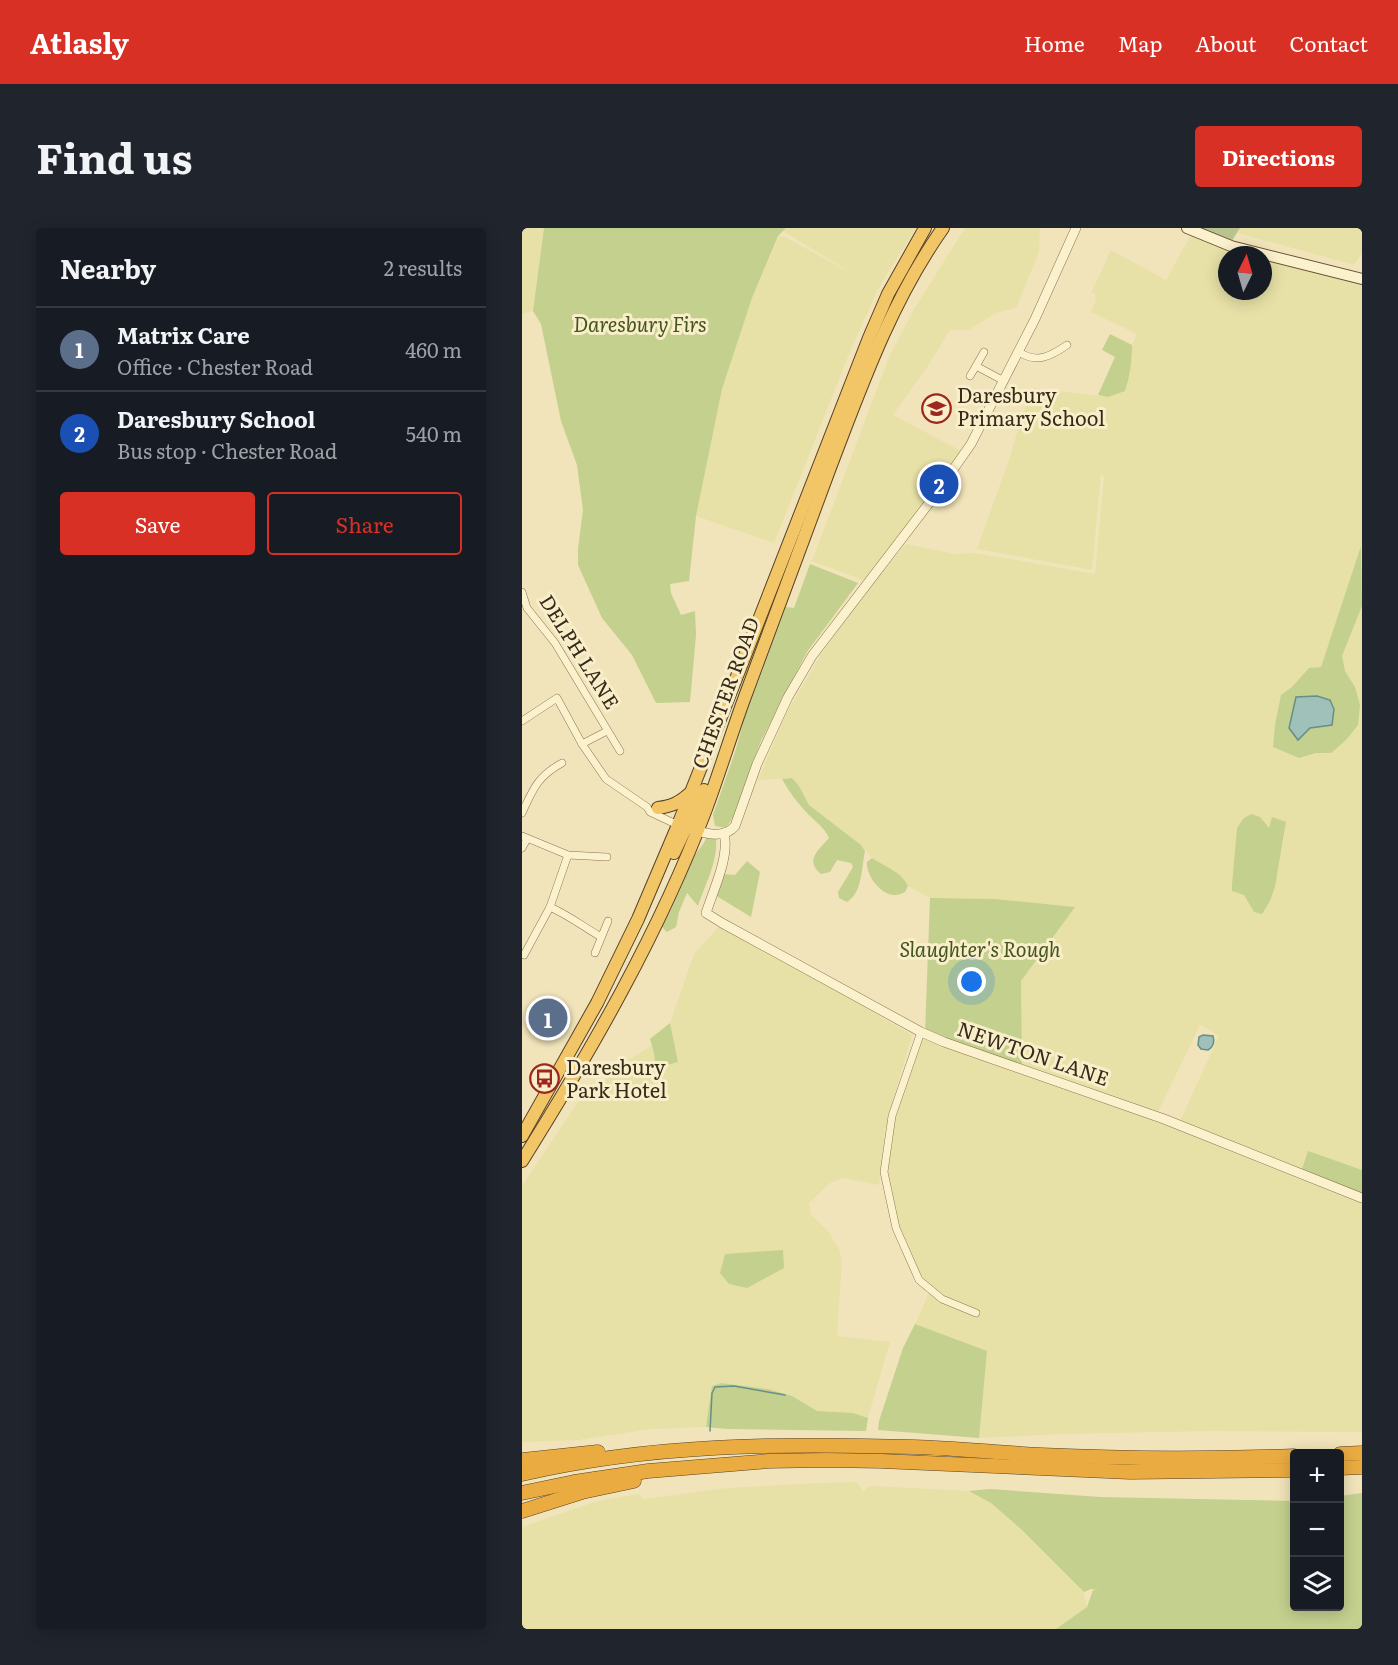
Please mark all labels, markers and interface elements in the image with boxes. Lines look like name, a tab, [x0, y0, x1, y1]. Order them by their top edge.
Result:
text: Atlasly	[30, 21, 129, 63]
text: Home	[1024, 27, 1085, 58]
text: Map	[1118, 27, 1162, 58]
text: About	[1195, 27, 1257, 58]
text: Contact	[1290, 27, 1368, 58]
text: Find us	[36, 125, 193, 187]
button: Directions	[1195, 126, 1362, 187]
north arrow	[1218, 246, 1272, 300]
text: Nearby	[60, 248, 156, 287]
text: 2 results	[384, 252, 462, 282]
park label: Daresbury Firs	[573, 308, 707, 338]
text: Matrix Care	[117, 318, 250, 351]
text: 1	[75, 334, 84, 364]
text: 460 m	[405, 334, 462, 364]
text: Office · Chester Road	[117, 351, 313, 381]
place label: Daresbury Primary School	[957, 379, 1105, 432]
school or university icon: Daresbury Primary School	[920, 392, 952, 424]
text: Daresbury School	[117, 402, 316, 435]
text: 2	[74, 418, 85, 448]
text: 540 m	[406, 418, 462, 448]
text: Bus stop · Chester Road	[117, 435, 337, 465]
pin: 2	[920, 462, 958, 506]
button: Save	[60, 492, 255, 555]
button: Share	[267, 492, 462, 555]
street label: DELPH LANE	[533, 588, 628, 714]
street label: CHESTER ROAD	[683, 612, 765, 772]
park label: Slaughter's Rough	[899, 933, 1061, 963]
your location	[957, 967, 986, 996]
pin: 1	[528, 996, 568, 1040]
street label: NEWTON LANE	[954, 1012, 1114, 1092]
place label: Daresbury Park Hotel	[566, 1051, 667, 1104]
bus stop icon: Daresbury Park Hotel	[529, 1063, 561, 1095]
map controls	[1290, 1449, 1344, 1611]
button: +	[1290, 1449, 1344, 1503]
button: −	[1290, 1503, 1344, 1557]
button: layers	[1290, 1557, 1344, 1611]

